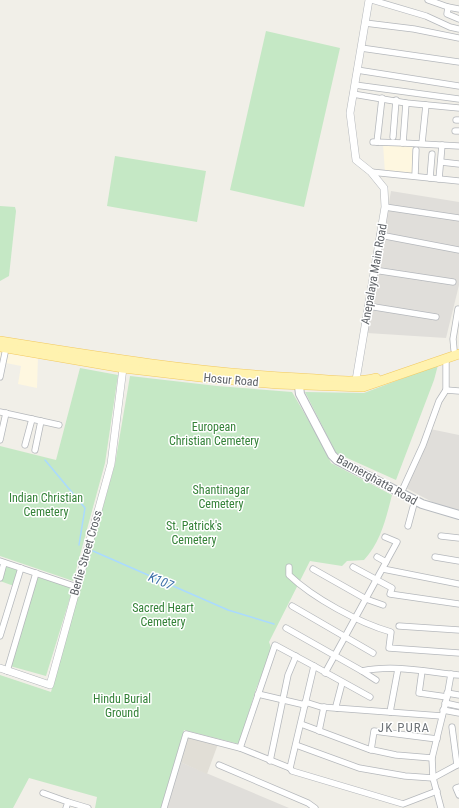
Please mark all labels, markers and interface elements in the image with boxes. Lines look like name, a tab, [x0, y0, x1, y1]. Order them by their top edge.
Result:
street label: Anepalaya Main Road	[358, 222, 390, 325]
street label: Hosur Road	[203, 371, 259, 389]
park label: European Christian Cemetery	[169, 420, 259, 448]
street label: Bannerghatta Road	[334, 452, 420, 508]
park label: Shantinagar Cemetery	[193, 483, 250, 511]
park label: Indian Christian Cemetery	[9, 491, 83, 519]
street label: Berlie Street Cross	[67, 509, 105, 597]
park label: St. Patrick's Cemetery	[166, 519, 222, 547]
water label: K107	[146, 569, 176, 593]
park label: Sacred Heart Cemetery	[132, 601, 194, 629]
park label: Hindu Burial Ground	[93, 692, 151, 720]
district label: JK PURA	[378, 720, 430, 735]

